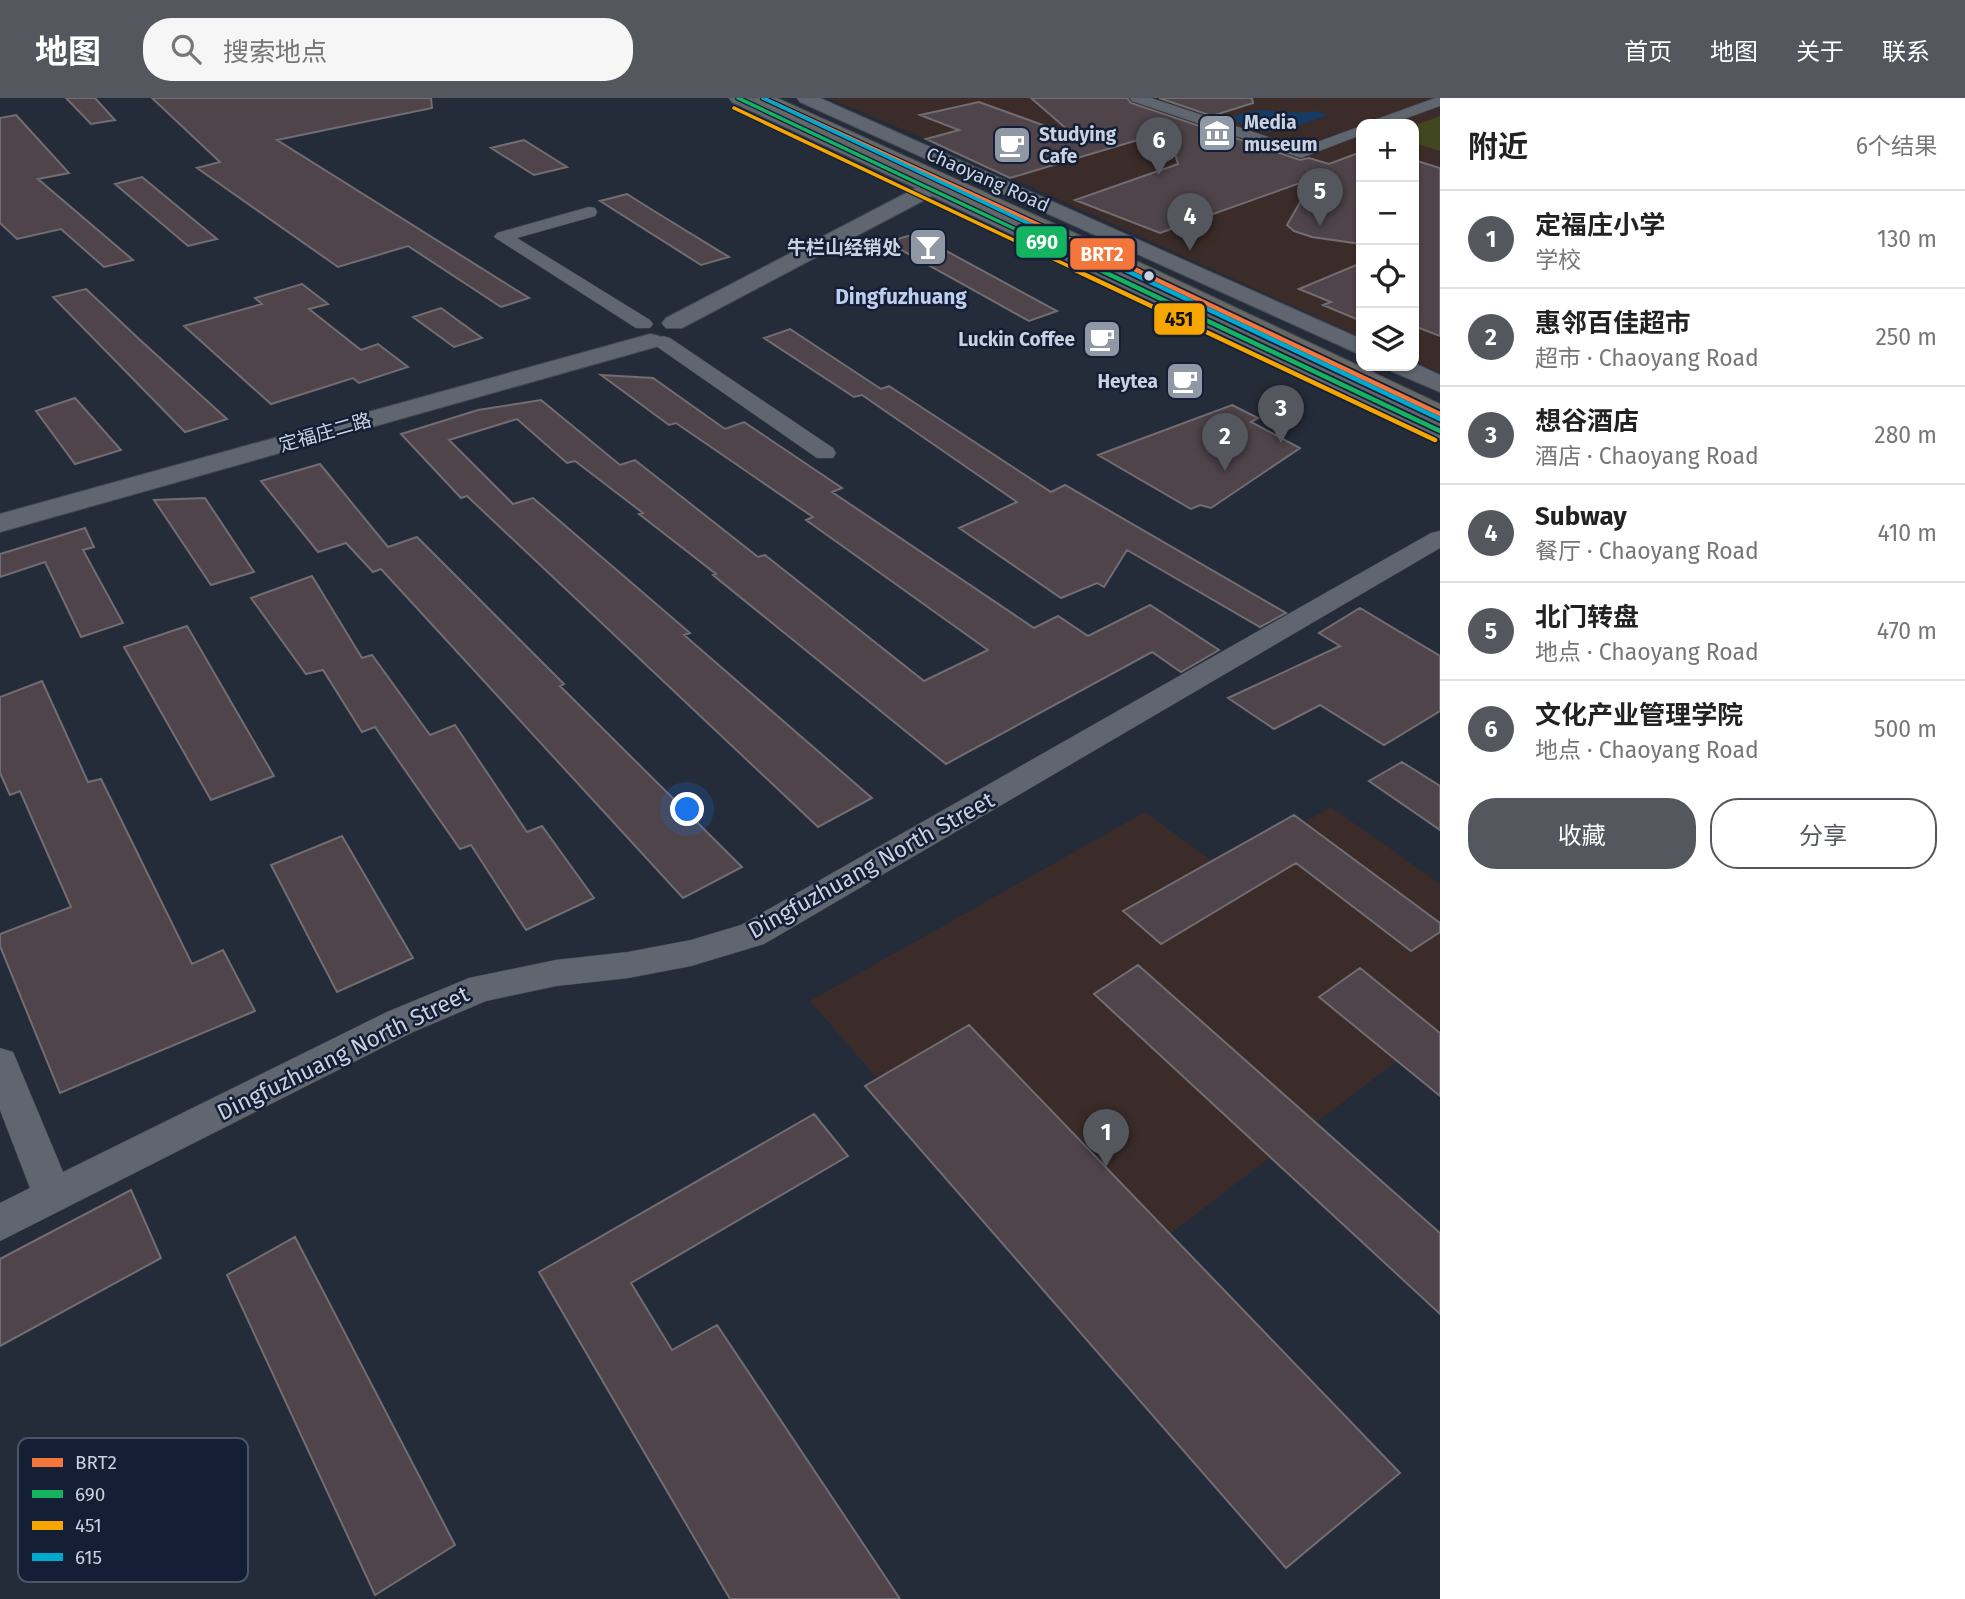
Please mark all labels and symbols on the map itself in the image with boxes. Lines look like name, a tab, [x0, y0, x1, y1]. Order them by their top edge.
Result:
place label: Media museum	[1244, 111, 1318, 156]
museum icon: Media museum	[1196, 112, 1238, 154]
pin: 6	[1136, 117, 1182, 175]
place label: Studying Cafe	[1039, 123, 1117, 168]
cafe icon: Studying Cafe	[991, 124, 1033, 166]
street label: Chaoyang Road	[923, 142, 1053, 217]
pin: 5	[1297, 168, 1343, 226]
pin: 4	[1167, 193, 1213, 251]
line badge: 690	[1015, 225, 1068, 259]
bar icon: 牛栏山经销处	[907, 226, 949, 268]
text: 690	[1026, 231, 1058, 254]
place label: 牛栏山经销处	[787, 236, 901, 259]
line badge: BRT2	[1069, 237, 1136, 271]
text: BRT2	[1080, 243, 1124, 266]
unlabelled marker	[1142, 269, 1156, 283]
district label: Dingfuzhuang	[835, 284, 967, 310]
line badge: 451	[1153, 302, 1206, 336]
text: 451	[1165, 308, 1193, 331]
cafe icon: Luckin Coffee	[1081, 318, 1123, 360]
place label: Luckin Coffee	[958, 328, 1075, 351]
cafe icon: Heytea	[1164, 360, 1206, 402]
place label: Heytea	[1097, 370, 1158, 393]
pin: 3	[1258, 385, 1304, 443]
street label: 定福庄二路	[276, 408, 374, 457]
pin: 2	[1202, 413, 1248, 471]
street label: Dingfuzhuang North Street	[743, 785, 1000, 944]
your location	[670, 792, 704, 826]
street label: Dingfuzhuang North Street	[212, 979, 474, 1126]
pin: 1	[1083, 1109, 1129, 1167]
legend	[18, 1438, 248, 1582]
text: BRT2	[75, 1451, 117, 1474]
text: 690	[75, 1483, 105, 1506]
text: 451	[75, 1514, 102, 1537]
text: 615	[75, 1546, 102, 1569]

